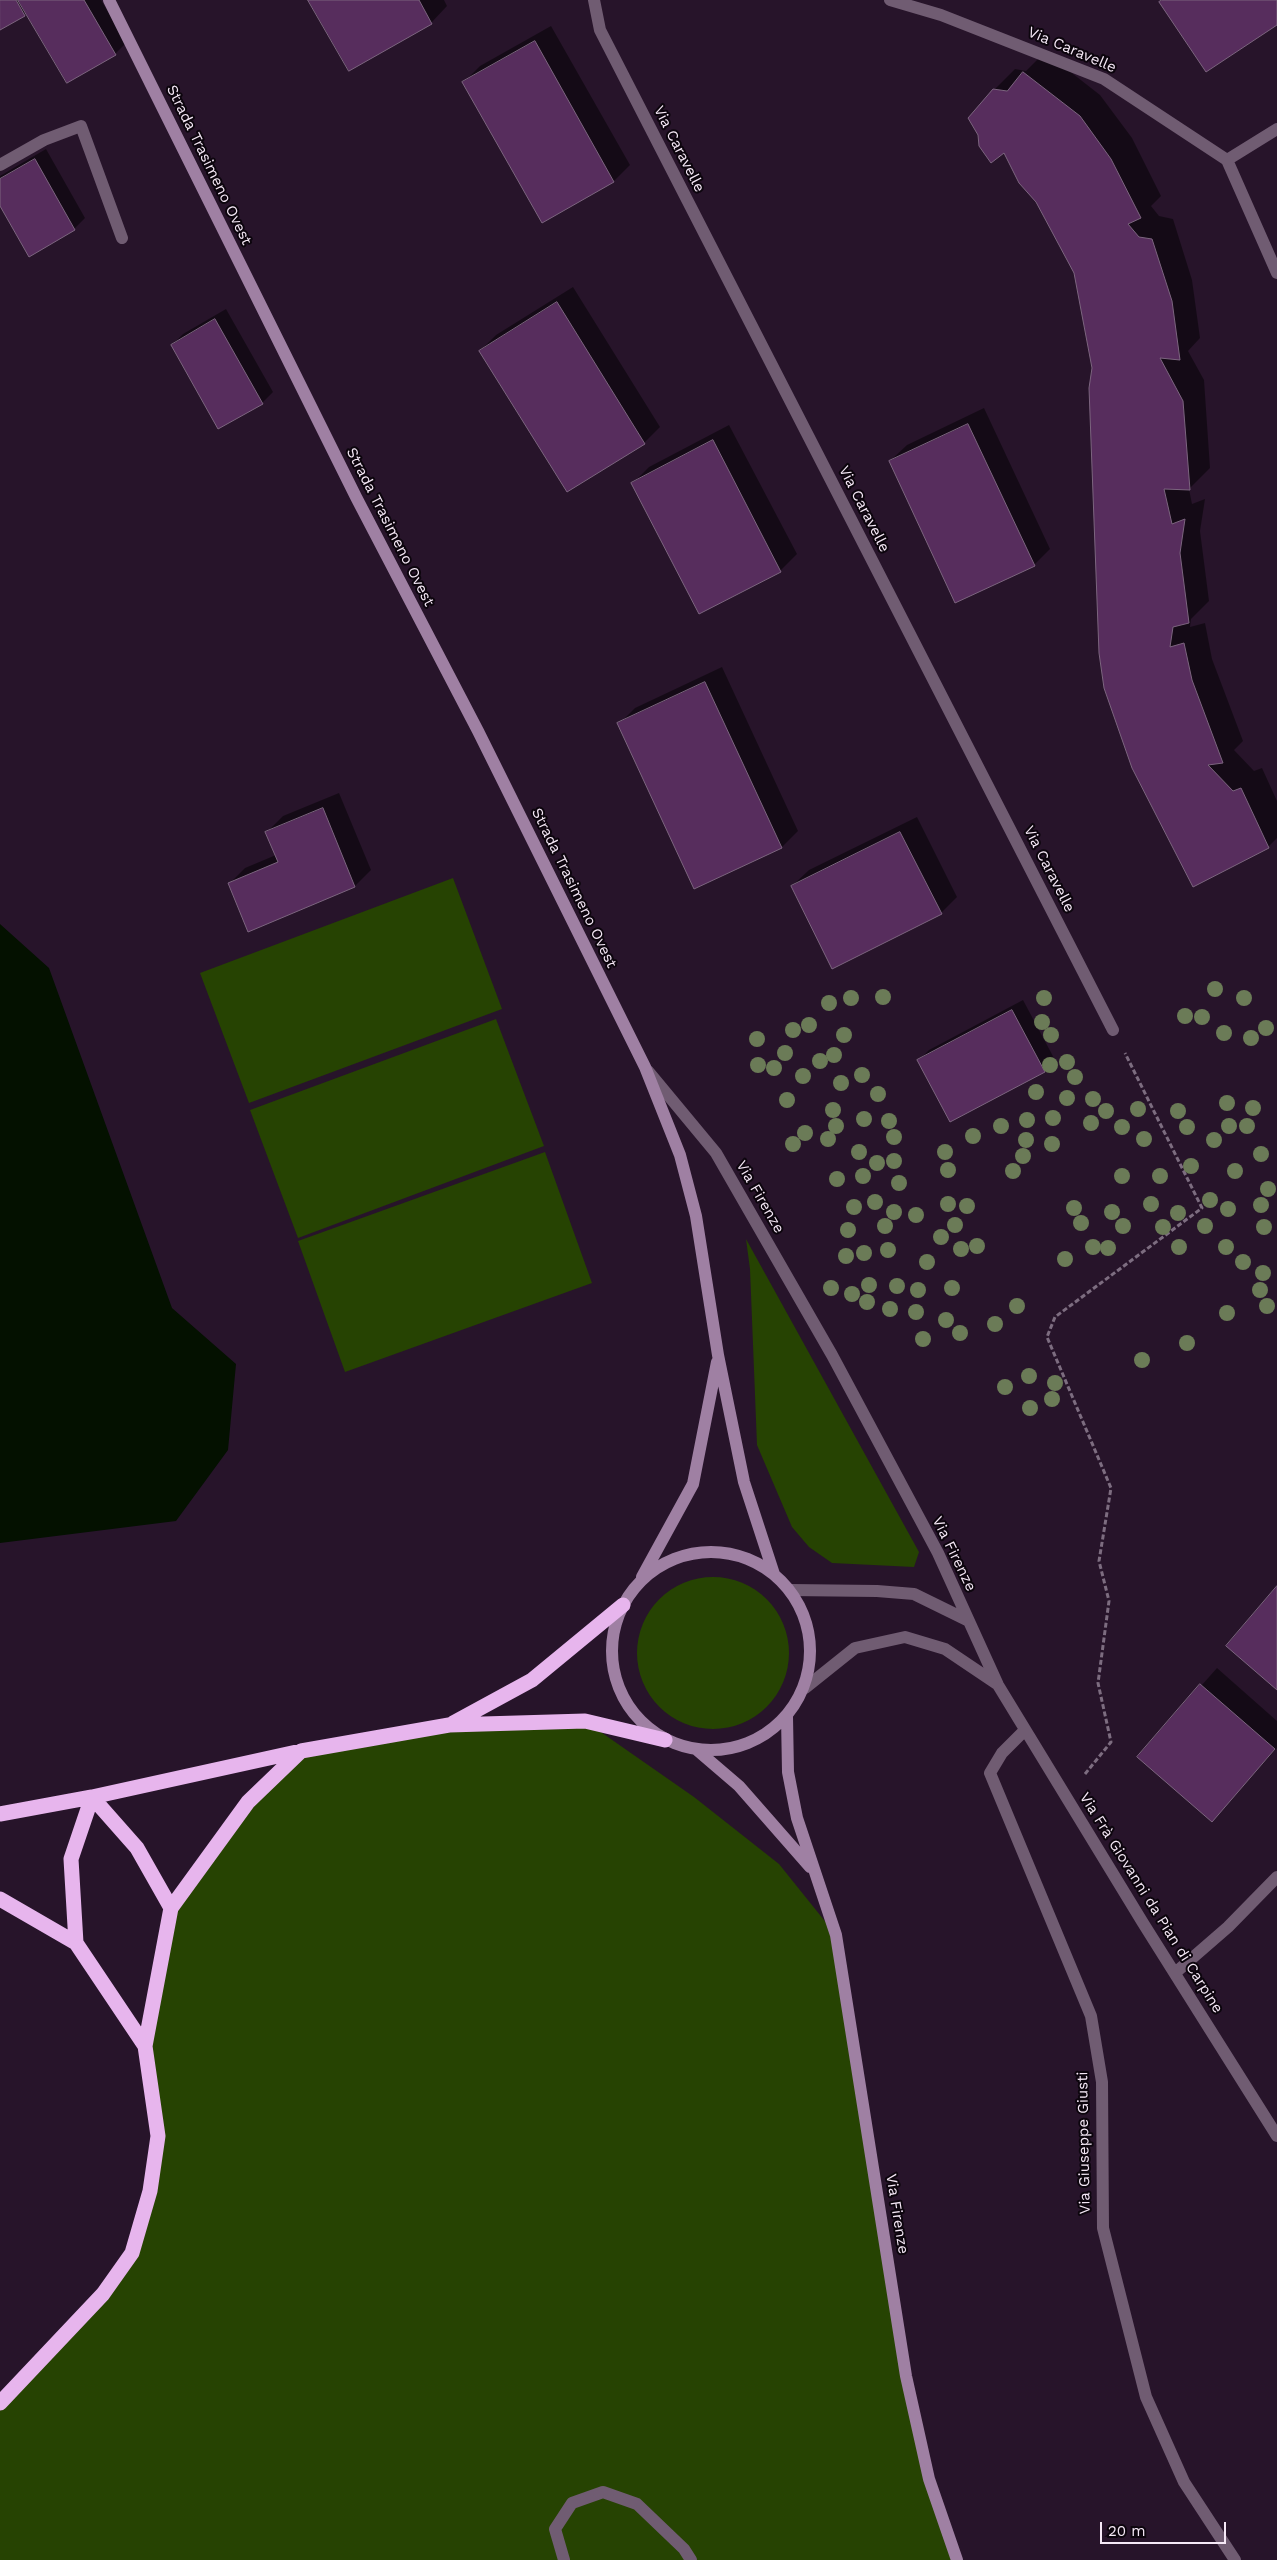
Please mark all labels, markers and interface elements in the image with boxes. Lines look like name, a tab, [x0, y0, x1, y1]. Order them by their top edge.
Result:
street label: Via Caravelle	[1025, 23, 1119, 77]
street label: Strada Trasimeno Ovest	[162, 82, 256, 248]
street label: Via Caravelle	[650, 103, 708, 195]
street label: Strada Trasimeno Ovest	[342, 445, 438, 609]
street label: Via Caravelle	[835, 463, 893, 555]
street label: Strada Trasimeno Ovest	[527, 805, 621, 971]
street label: Via Caravelle	[1020, 823, 1078, 915]
street label: Via Firenze	[732, 1158, 788, 1236]
street label: Via Firenze	[928, 1514, 980, 1594]
street label: Via Frà Giovanni da Pian di Carpine	[1075, 1789, 1227, 2017]
street label: Via Giuseppe Giusti	[1074, 2071, 1094, 2215]
street label: Via Firenze	[882, 2173, 912, 2255]
scale bar	[1102, 2512, 1228, 2544]
text: 20 m	[1108, 2522, 1146, 2540]

